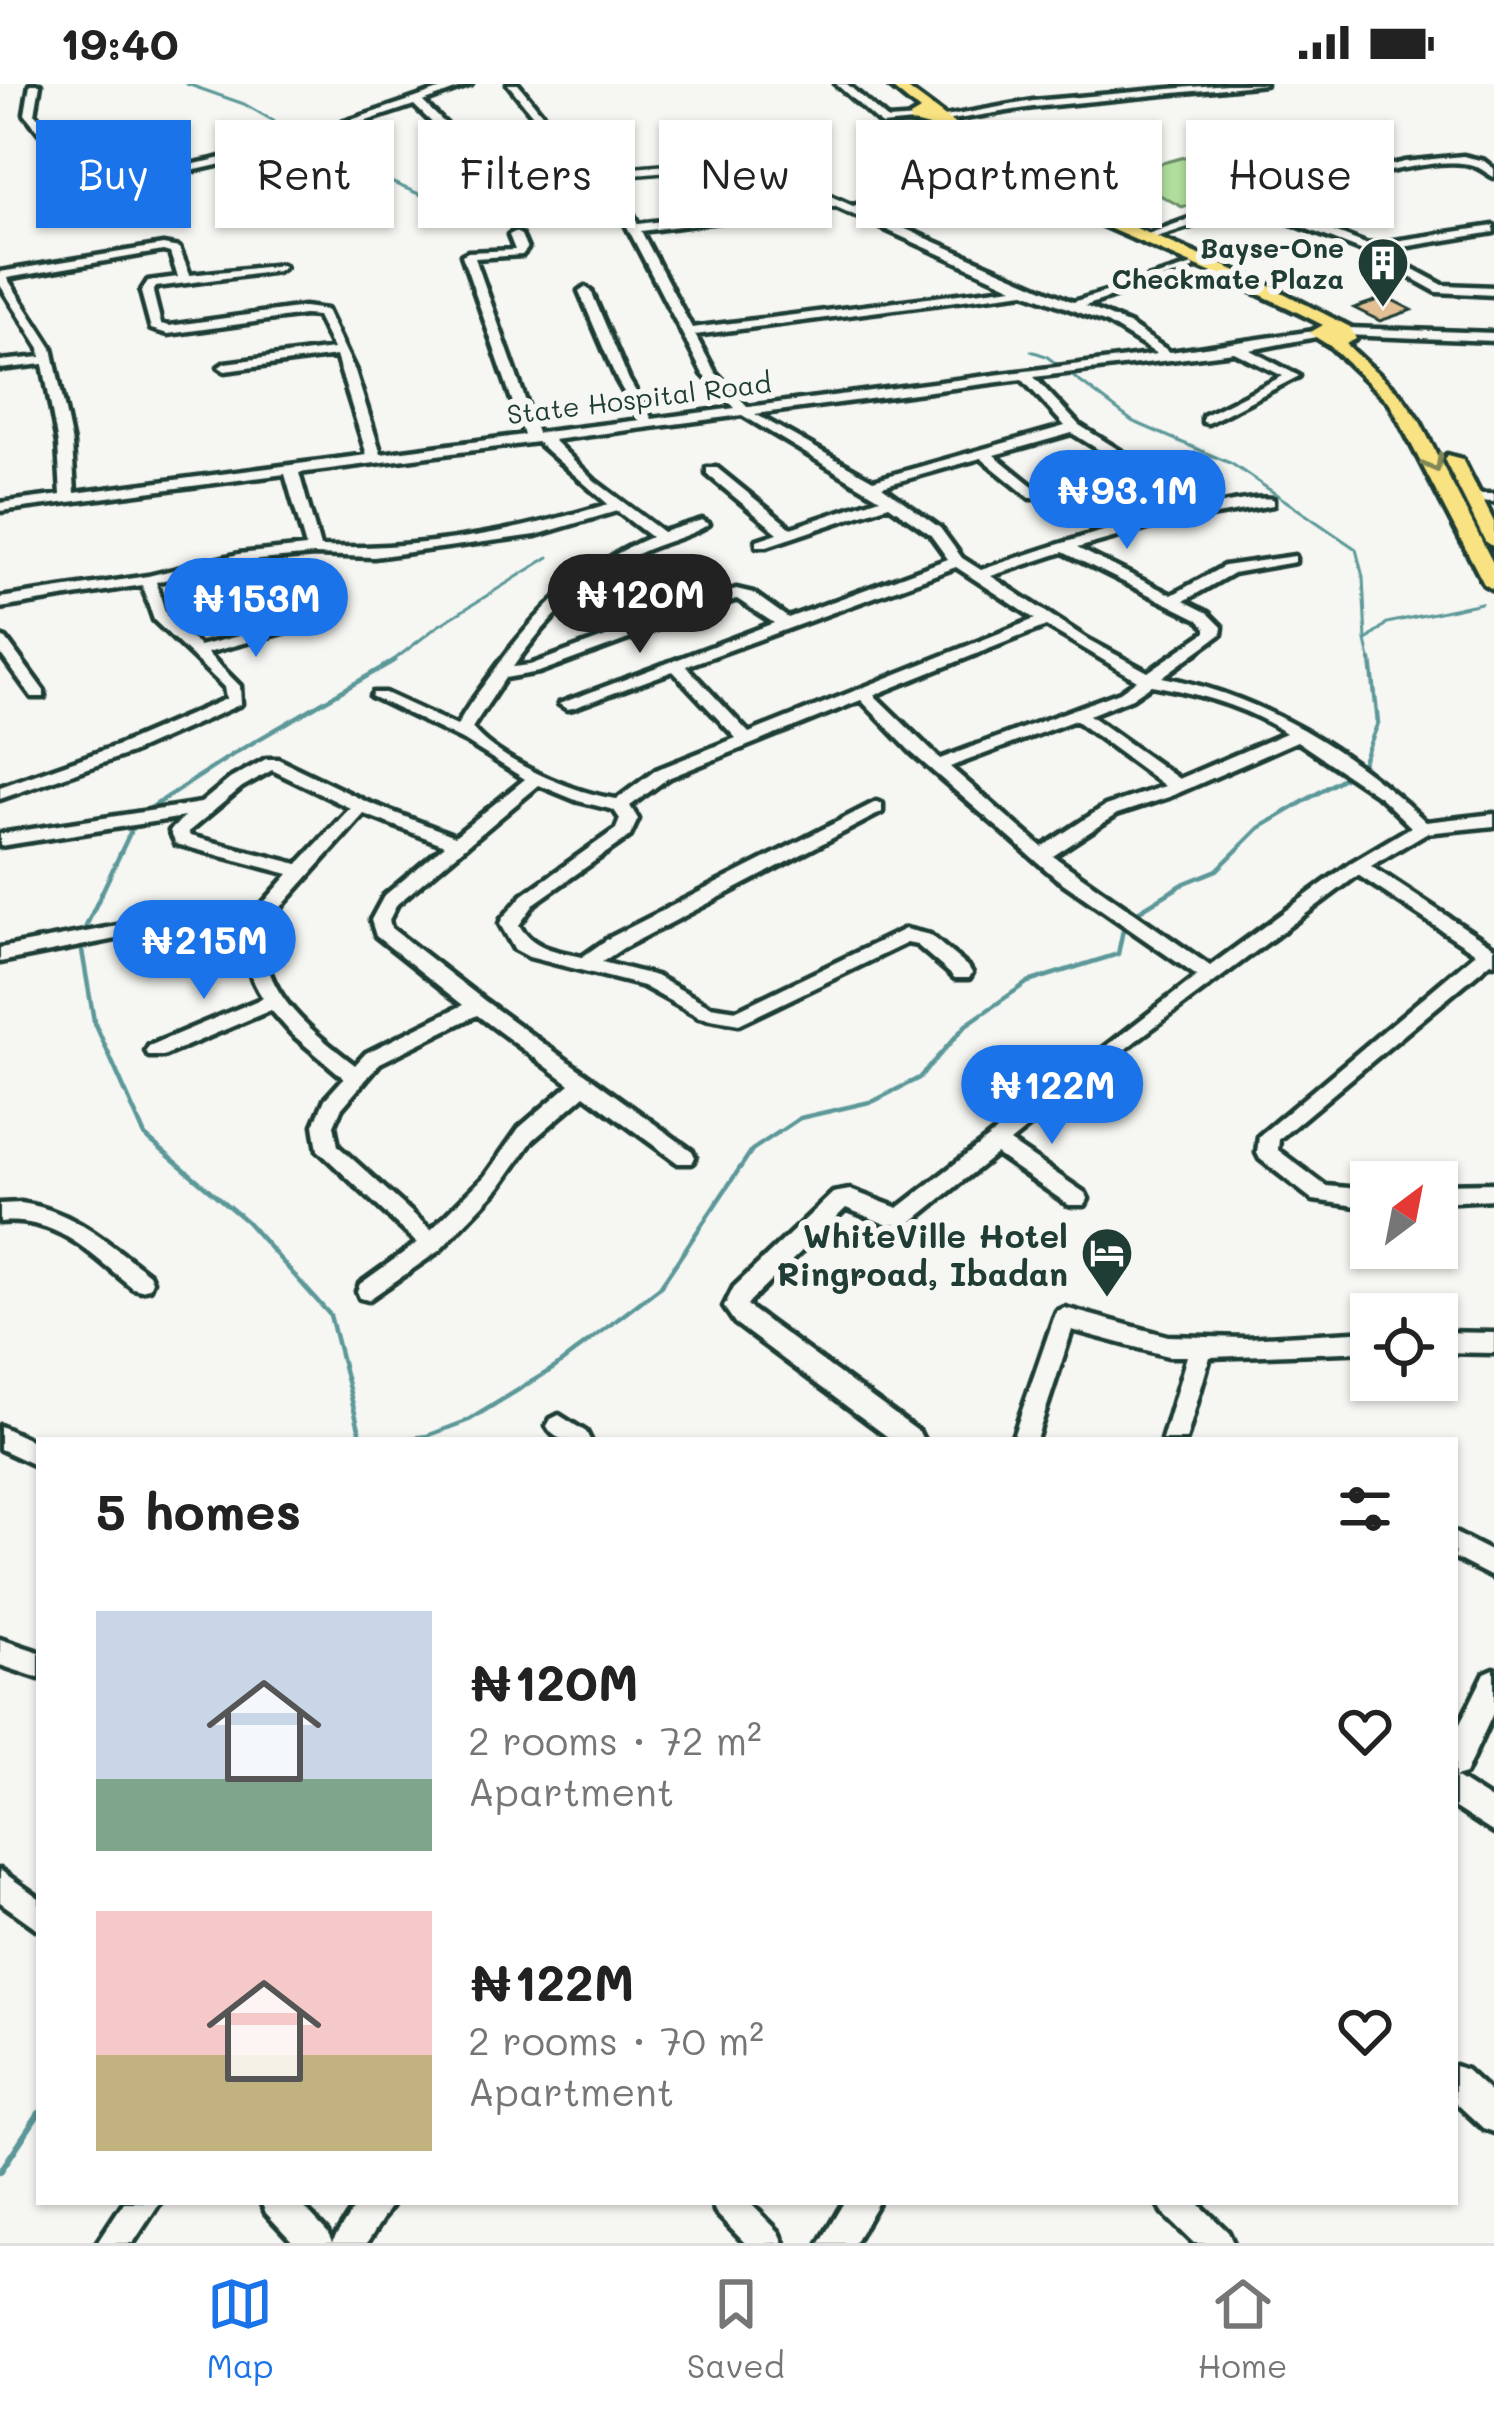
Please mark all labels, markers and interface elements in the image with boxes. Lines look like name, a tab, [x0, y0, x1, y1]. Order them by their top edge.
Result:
text: 19:40	[60, 13, 179, 71]
chip: Buy	[36, 120, 191, 228]
chip: Rent	[215, 120, 394, 228]
chip: Filters	[418, 120, 635, 228]
chip: New	[659, 120, 832, 228]
chip: Apartment	[856, 120, 1162, 228]
chip: House	[1186, 120, 1394, 228]
place label: Bayse-One Checkmate Plaza	[1112, 230, 1344, 296]
building icon: Bayse-One Checkmate Plaza	[1355, 235, 1411, 309]
street label: State Hospital Road	[505, 364, 773, 432]
pin: ₦93.1M	[1029, 450, 1225, 552]
one-way arrow	[1420, 451, 1443, 473]
text: ₦93.1M	[1056, 463, 1198, 514]
pin: ₦120M	[556, 554, 724, 656]
pin: ₦153M	[172, 558, 340, 660]
text: ₦120M	[575, 567, 705, 618]
text: ₦153M	[191, 571, 321, 622]
pin: ₦215M	[120, 900, 288, 1002]
text: ₦215M	[140, 913, 268, 964]
pin: ₦122M	[968, 1045, 1136, 1147]
text: ₦122M	[988, 1058, 1116, 1109]
north arrow	[1350, 1161, 1458, 1269]
map controls	[1350, 1161, 1458, 1401]
place label: WhiteVille Hotel Ringroad, Ibadan	[777, 1213, 1068, 1294]
hotel icon: WhiteVille Hotel Ringroad, Ibadan	[1079, 1225, 1135, 1299]
button: locate	[1350, 1293, 1458, 1401]
text: 5 homes	[96, 1476, 301, 1543]
icon: filters	[1332, 1476, 1398, 1542]
text: ₦120M	[468, 1647, 639, 1714]
icon: home	[192, 1659, 336, 1803]
icon: heart	[1332, 1698, 1398, 1764]
text: 2 rooms · 72 m²	[468, 1714, 762, 1765]
text: Apartment	[468, 1765, 674, 1816]
text: ₦122M	[468, 1947, 635, 2014]
icon: home	[192, 1959, 336, 2103]
icon: heart	[1332, 1998, 1398, 2064]
text: 2 rooms · 70 m²	[468, 2014, 764, 2065]
text: Apartment	[468, 2065, 674, 2116]
tab: Map	[206, 2271, 274, 2386]
tab: Saved	[687, 2271, 785, 2386]
tab: Home	[1198, 2271, 1287, 2386]

